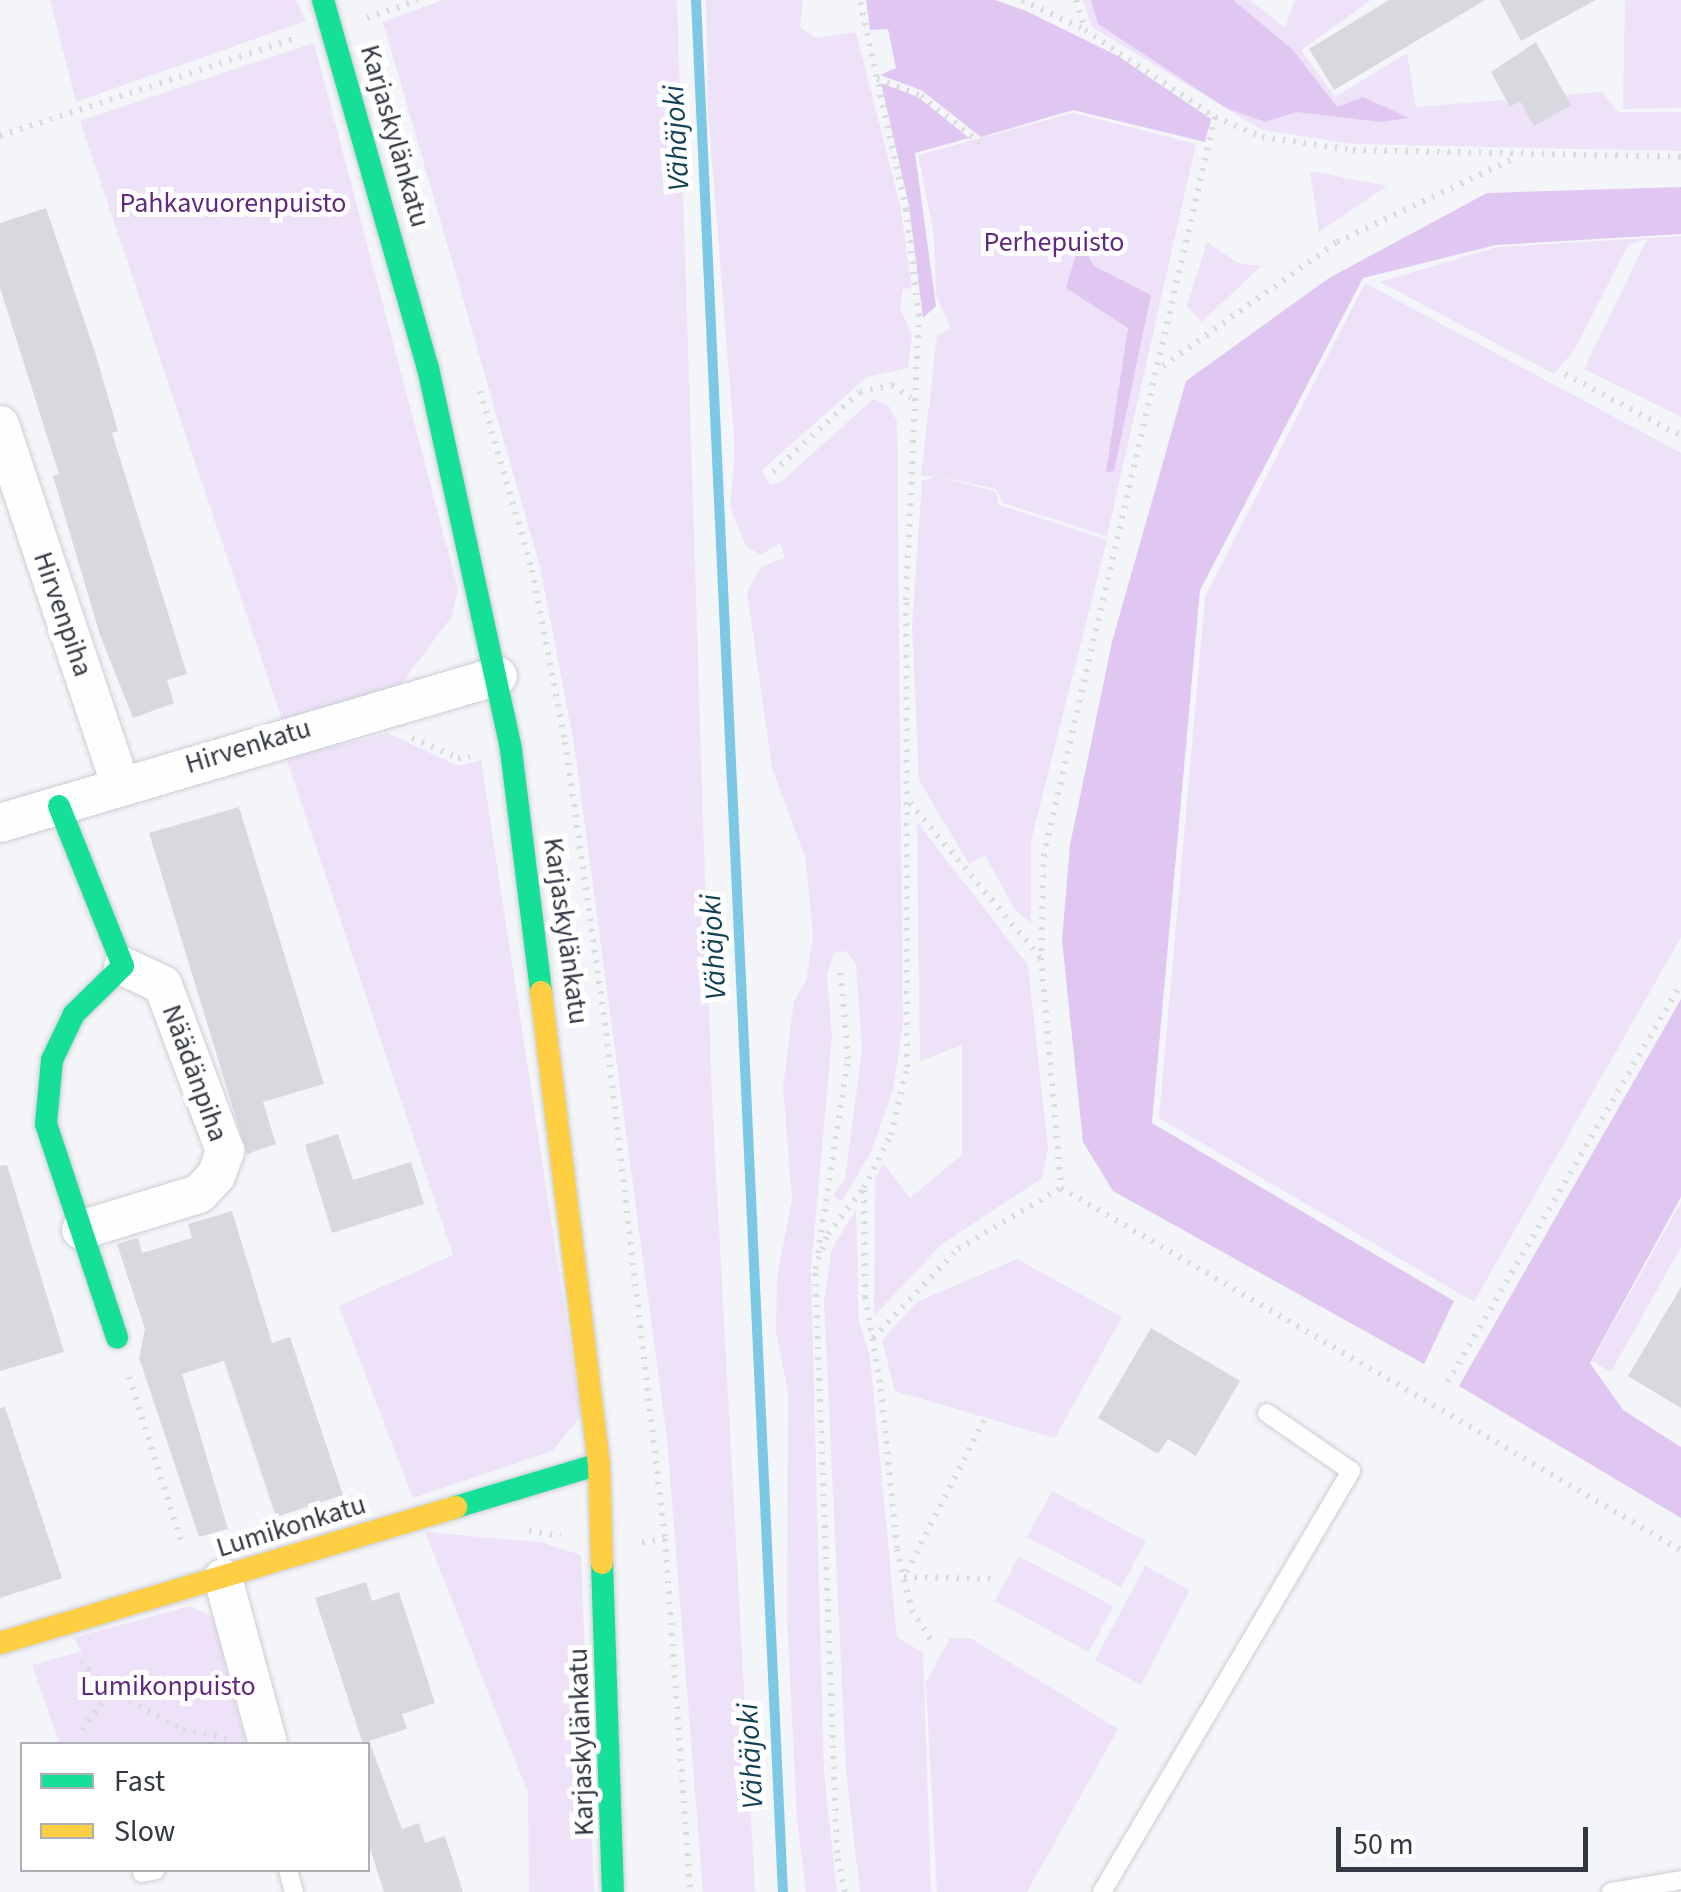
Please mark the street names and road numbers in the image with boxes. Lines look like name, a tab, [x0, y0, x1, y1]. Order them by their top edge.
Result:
street label: Karjaskylänkatu	[353, 41, 437, 231]
street label: Hirvenpiha	[26, 547, 100, 681]
street label: Hirvenkatu	[181, 711, 315, 781]
street label: Karjaskylänkatu	[536, 835, 596, 1027]
street label: Näädänpiha	[155, 1000, 235, 1146]
street label: Lumikonkatu	[212, 1487, 370, 1565]
street label: Karjaskylänkatu	[561, 1647, 601, 1837]

